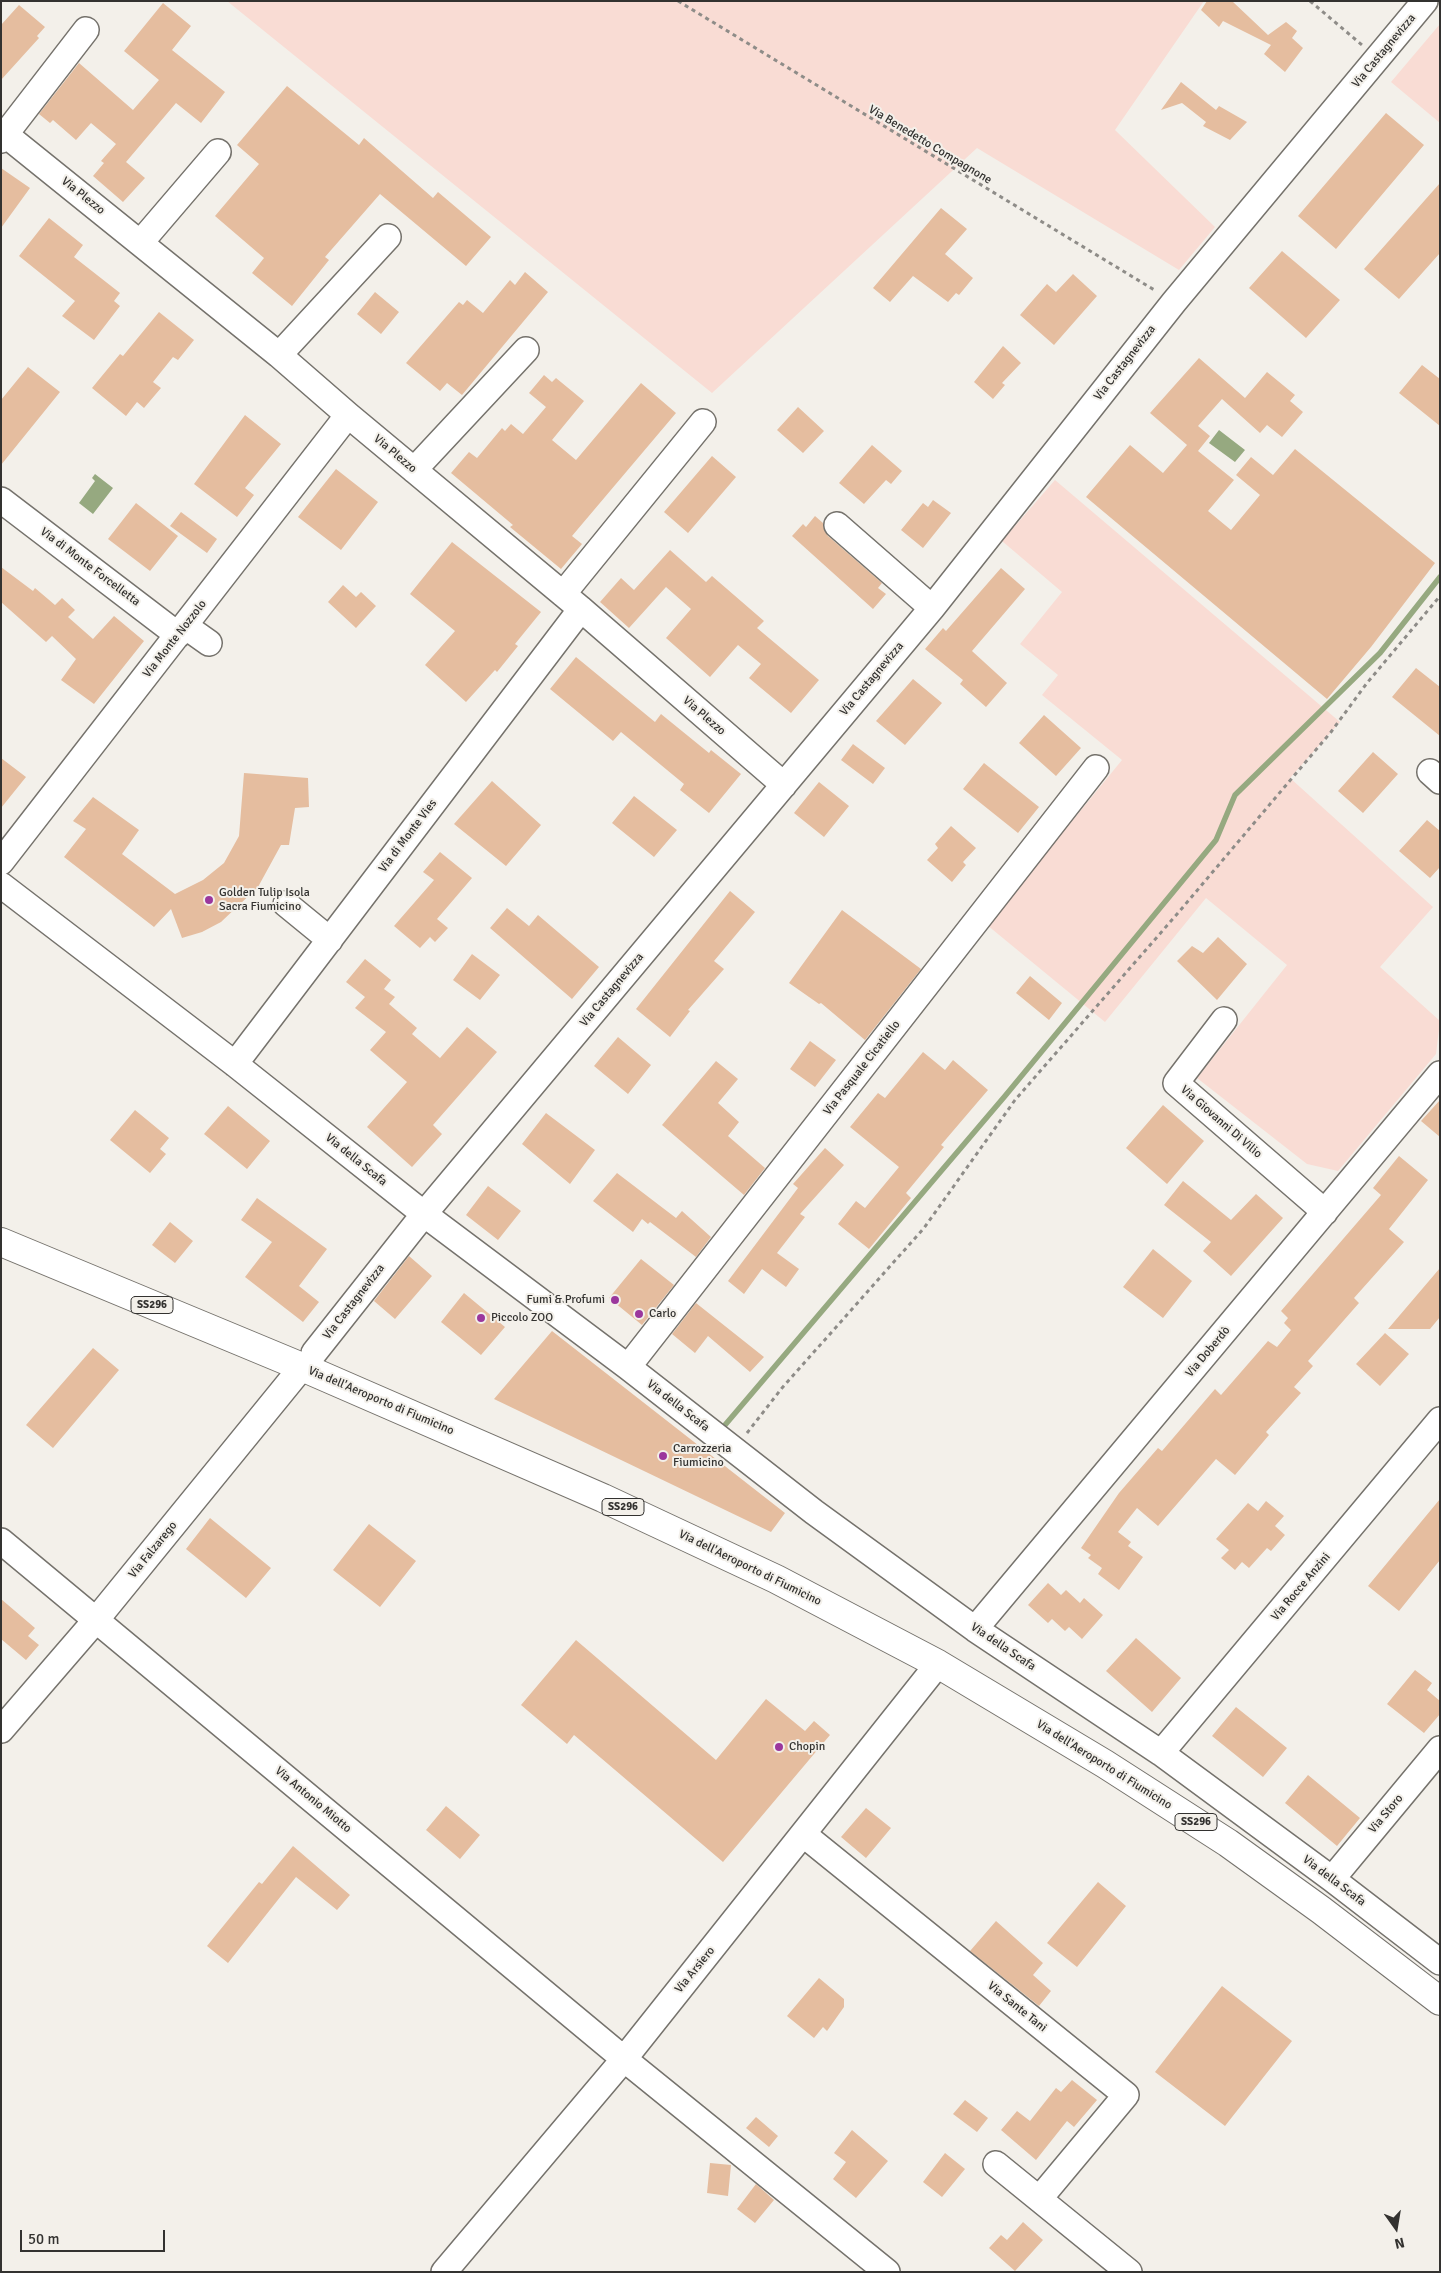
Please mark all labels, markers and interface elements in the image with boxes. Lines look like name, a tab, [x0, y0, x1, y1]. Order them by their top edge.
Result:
street label: Via Castagnevizza	[1349, 11, 1419, 91]
street label: Via Benedetto Compagnone	[866, 102, 994, 188]
street label: Via Plezzo	[58, 174, 108, 218]
street label: Via Castagnevizza	[1091, 322, 1159, 404]
street label: Via Plezzo	[371, 432, 419, 476]
street label: Via di Monte Forcelletta	[37, 525, 143, 609]
street label: Via Monte Nozzolo	[140, 597, 210, 681]
street label: Via Castagnevizza	[837, 639, 907, 719]
street label: Via Plezzo	[680, 694, 728, 738]
street label: Via di Monte Vies	[376, 797, 440, 875]
place label: Golden Tulip Isola Sacra Fiumicino	[219, 886, 310, 914]
marker: Golden Tulip Isola Sacra Fiumicino	[203, 894, 215, 906]
street label: Via Castagnevizza	[577, 950, 647, 1030]
street label: Via Pasquale Cicatiello	[820, 1018, 904, 1118]
street label: Via Giovanni Di Vilio	[1177, 1083, 1265, 1161]
street label: Via della Scafa	[322, 1131, 390, 1189]
street label: Via Castagnevizza	[320, 1261, 388, 1343]
place label: Fumi & Profumi	[527, 1293, 605, 1307]
marker: Fumi & Profumi	[609, 1294, 621, 1306]
road number: SS296	[131, 1296, 173, 1314]
place label: Carlo	[649, 1307, 676, 1321]
marker: Carlo	[633, 1308, 645, 1320]
place label: Piccolo ZOO	[491, 1311, 553, 1325]
marker: Piccolo ZOO	[475, 1312, 487, 1324]
street label: Via Doberdò	[1183, 1324, 1233, 1380]
street label: Via dell'Aeroporto di Fiumicino	[306, 1364, 456, 1438]
street label: Via della Scafa	[644, 1377, 712, 1435]
place label: Carrozzeria Fiumicino	[673, 1442, 731, 1470]
marker: Carrozzeria Fiumicino	[657, 1450, 669, 1462]
road number: SS296	[602, 1498, 644, 1515]
street label: Via Falzarego	[126, 1519, 180, 1581]
street label: Via dell'Aeroporto di Fiumicino	[676, 1527, 824, 1609]
street label: Via Rocce Anzini	[1268, 1550, 1334, 1624]
street label: Via della Scafa	[968, 1620, 1038, 1674]
street label: Via dell'Aeroporto di Fiumicino	[1034, 1717, 1174, 1813]
place label: Chopin	[789, 1740, 825, 1754]
marker: Chopin	[773, 1741, 785, 1753]
street label: Via Antonio Miotto	[272, 1764, 354, 1836]
street label: Via Storo	[1366, 1792, 1406, 1836]
road number: SS296	[1175, 1814, 1217, 1830]
street label: Via della Scafa	[1300, 1853, 1368, 1909]
street label: Via Arsiero	[672, 1944, 718, 1996]
street label: Via Sante Tani	[985, 1979, 1049, 2035]
north arrow	[1371, 2203, 1421, 2253]
scale bar	[22, 2220, 168, 2252]
text: 50 m	[28, 2230, 59, 2248]
text: N	[1393, 2234, 1406, 2252]

